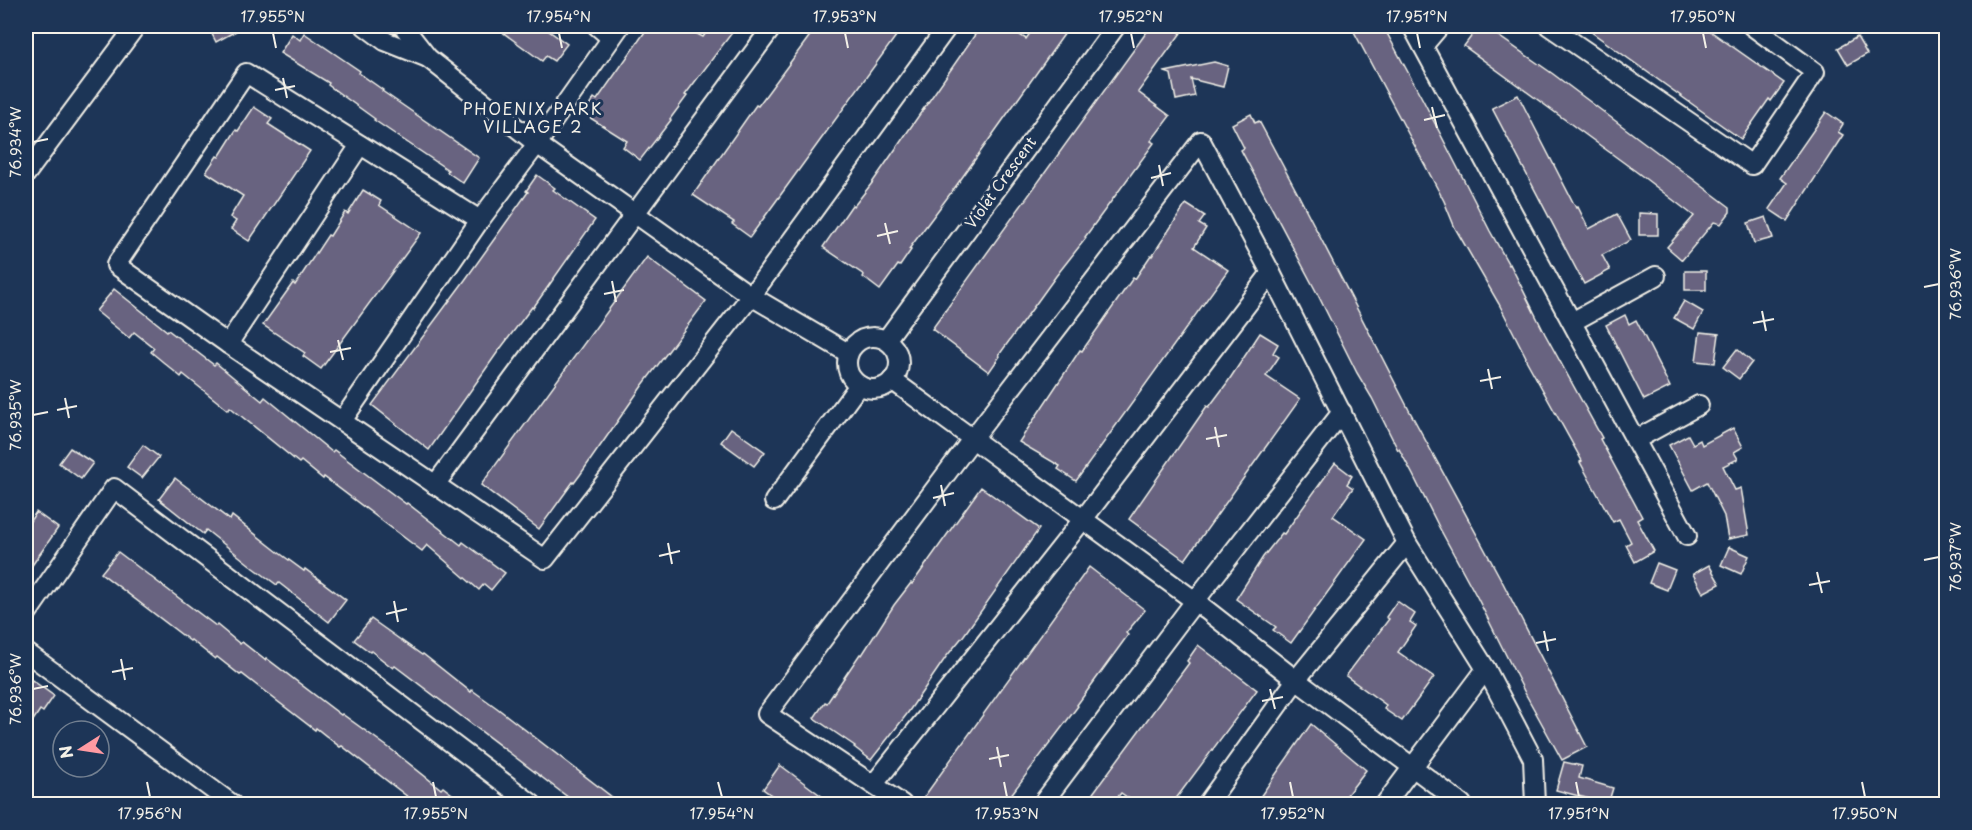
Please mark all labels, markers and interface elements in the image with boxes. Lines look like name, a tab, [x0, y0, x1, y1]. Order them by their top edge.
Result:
text: 17.955°N	[241, 4, 305, 27]
text: 17.954°N	[527, 4, 591, 27]
text: 17.953°N	[813, 4, 877, 27]
text: 17.952°N	[1099, 4, 1163, 27]
text: 17.951°N	[1386, 4, 1448, 27]
text: 17.950°N	[1670, 4, 1736, 27]
district label: PHOENIX PARK VILLAGE 2	[463, 96, 603, 138]
text: 76.934°W	[3, 106, 26, 178]
street label: Violet Crescent	[958, 131, 1041, 233]
text: 76.936°W	[1943, 247, 1966, 320]
text: 76.935°W	[3, 379, 26, 451]
text: 76.937°W	[1943, 522, 1966, 592]
text: 76.936°W	[3, 652, 26, 725]
north arrow	[51, 719, 111, 779]
text: N	[52, 744, 78, 761]
text: 17.956°N	[118, 801, 182, 824]
text: 17.955°N	[404, 801, 468, 824]
text: 17.954°N	[690, 801, 754, 824]
text: 17.953°N	[975, 801, 1039, 824]
text: 17.952°N	[1261, 801, 1325, 824]
text: 17.951°N	[1548, 801, 1610, 824]
text: 17.950°N	[1832, 801, 1898, 824]

